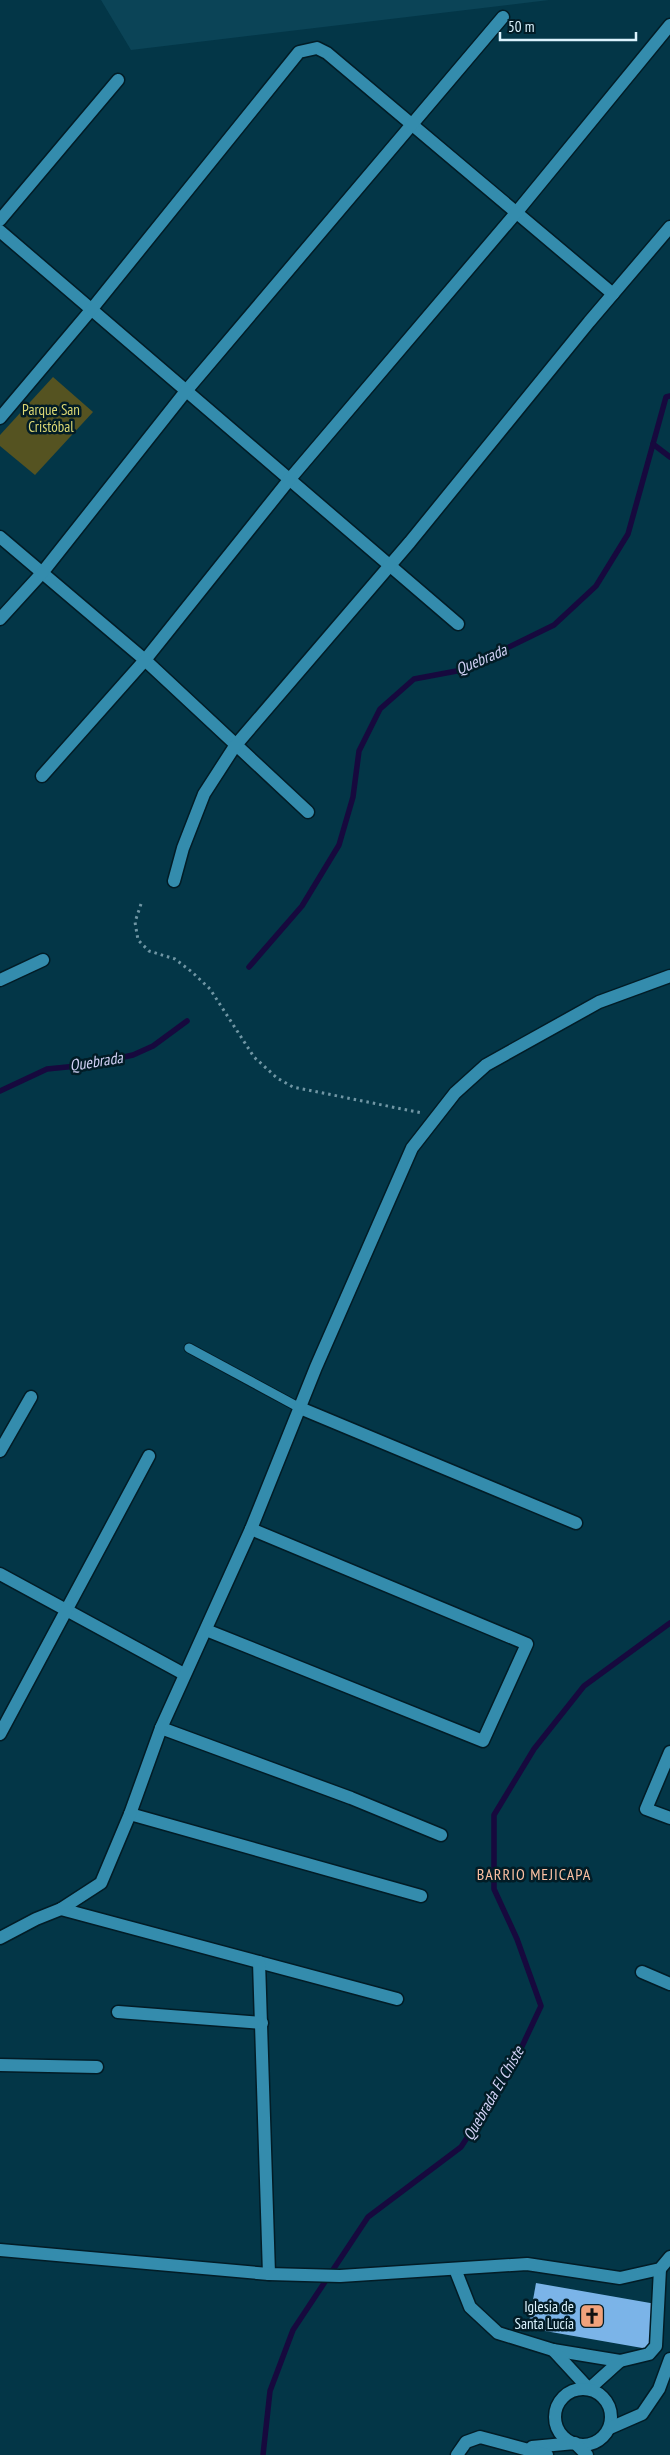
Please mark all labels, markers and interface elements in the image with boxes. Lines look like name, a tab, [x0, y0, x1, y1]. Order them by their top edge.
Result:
scale bar	[500, 10, 636, 42]
text: 50 m	[508, 17, 534, 36]
park label: Parque San Cristóbal	[22, 400, 80, 436]
water label: Quebrada	[453, 639, 511, 679]
water label: Quebrada	[68, 1047, 126, 1075]
district label: BARRIO MEJICAPA	[477, 1864, 591, 1884]
water label: Quebrada El Chiste	[458, 2041, 529, 2143]
place label: Iglesia de Santa Lucía	[515, 2297, 574, 2333]
church icon: Iglesia de Santa Lucía	[579, 2303, 605, 2329]

